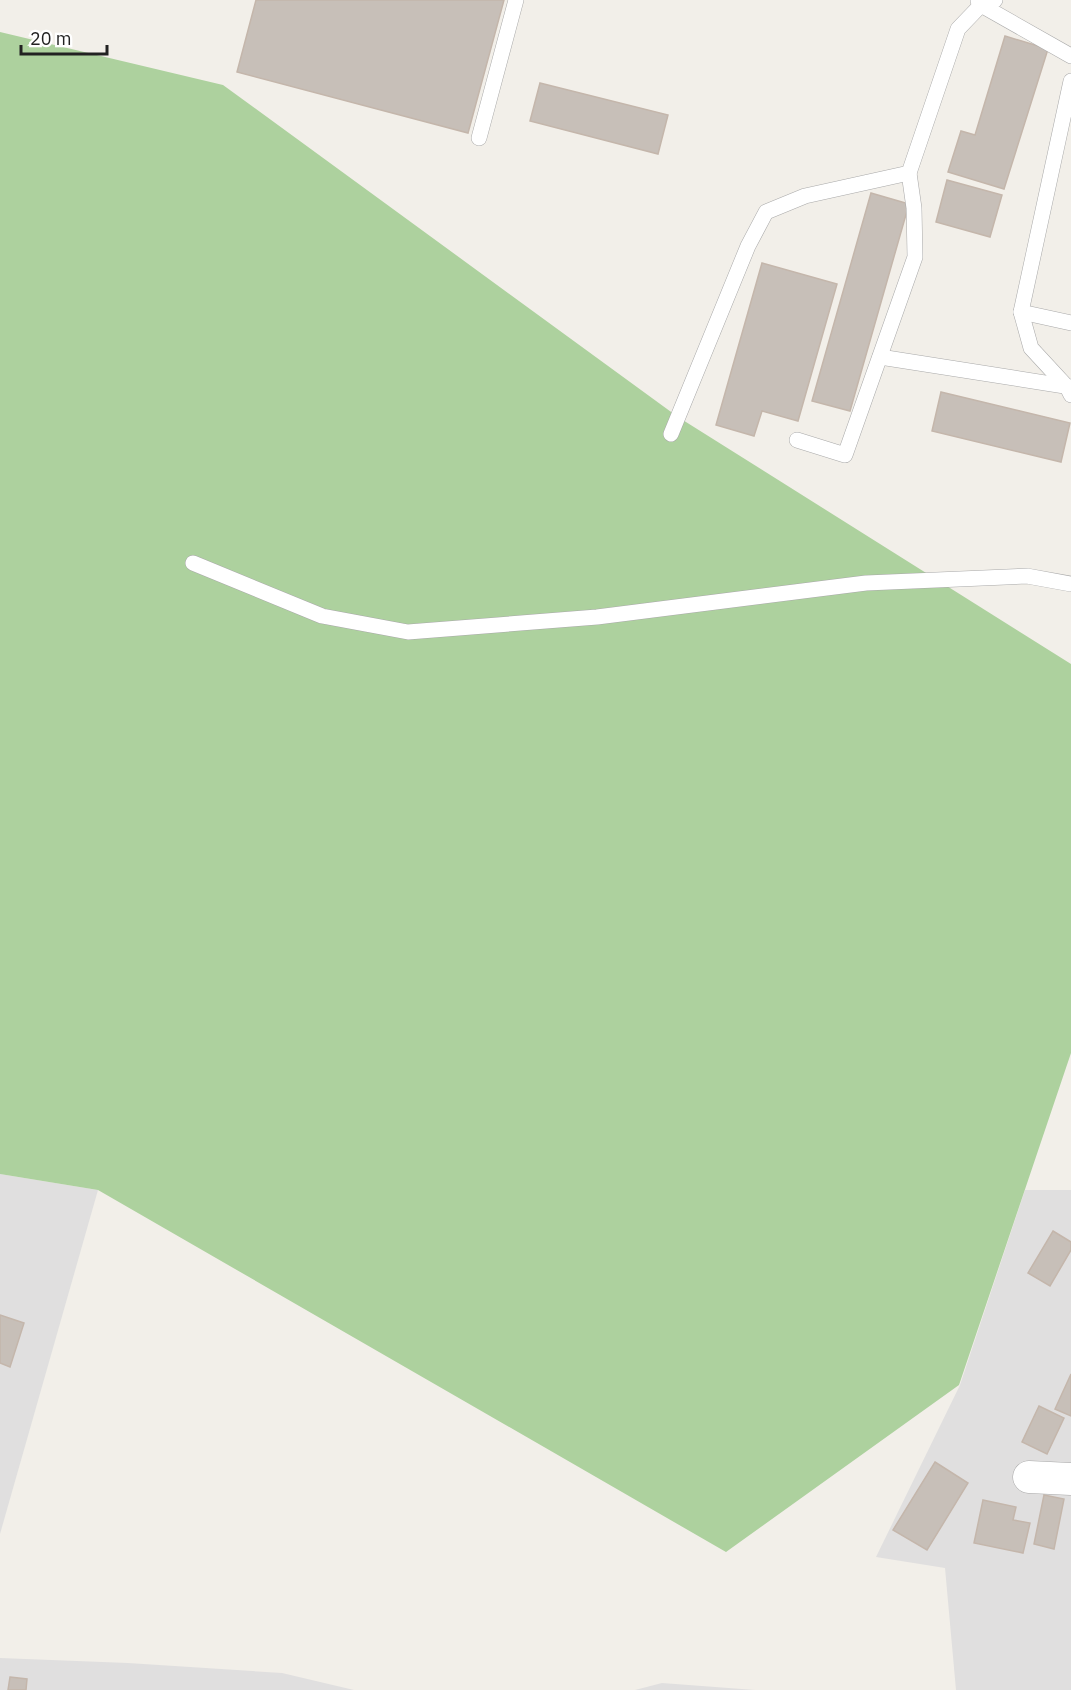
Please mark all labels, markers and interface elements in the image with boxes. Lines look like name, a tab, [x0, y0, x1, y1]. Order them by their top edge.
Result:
scale bar	[21, 18, 106, 56]
text: 20 m	[30, 27, 72, 50]

